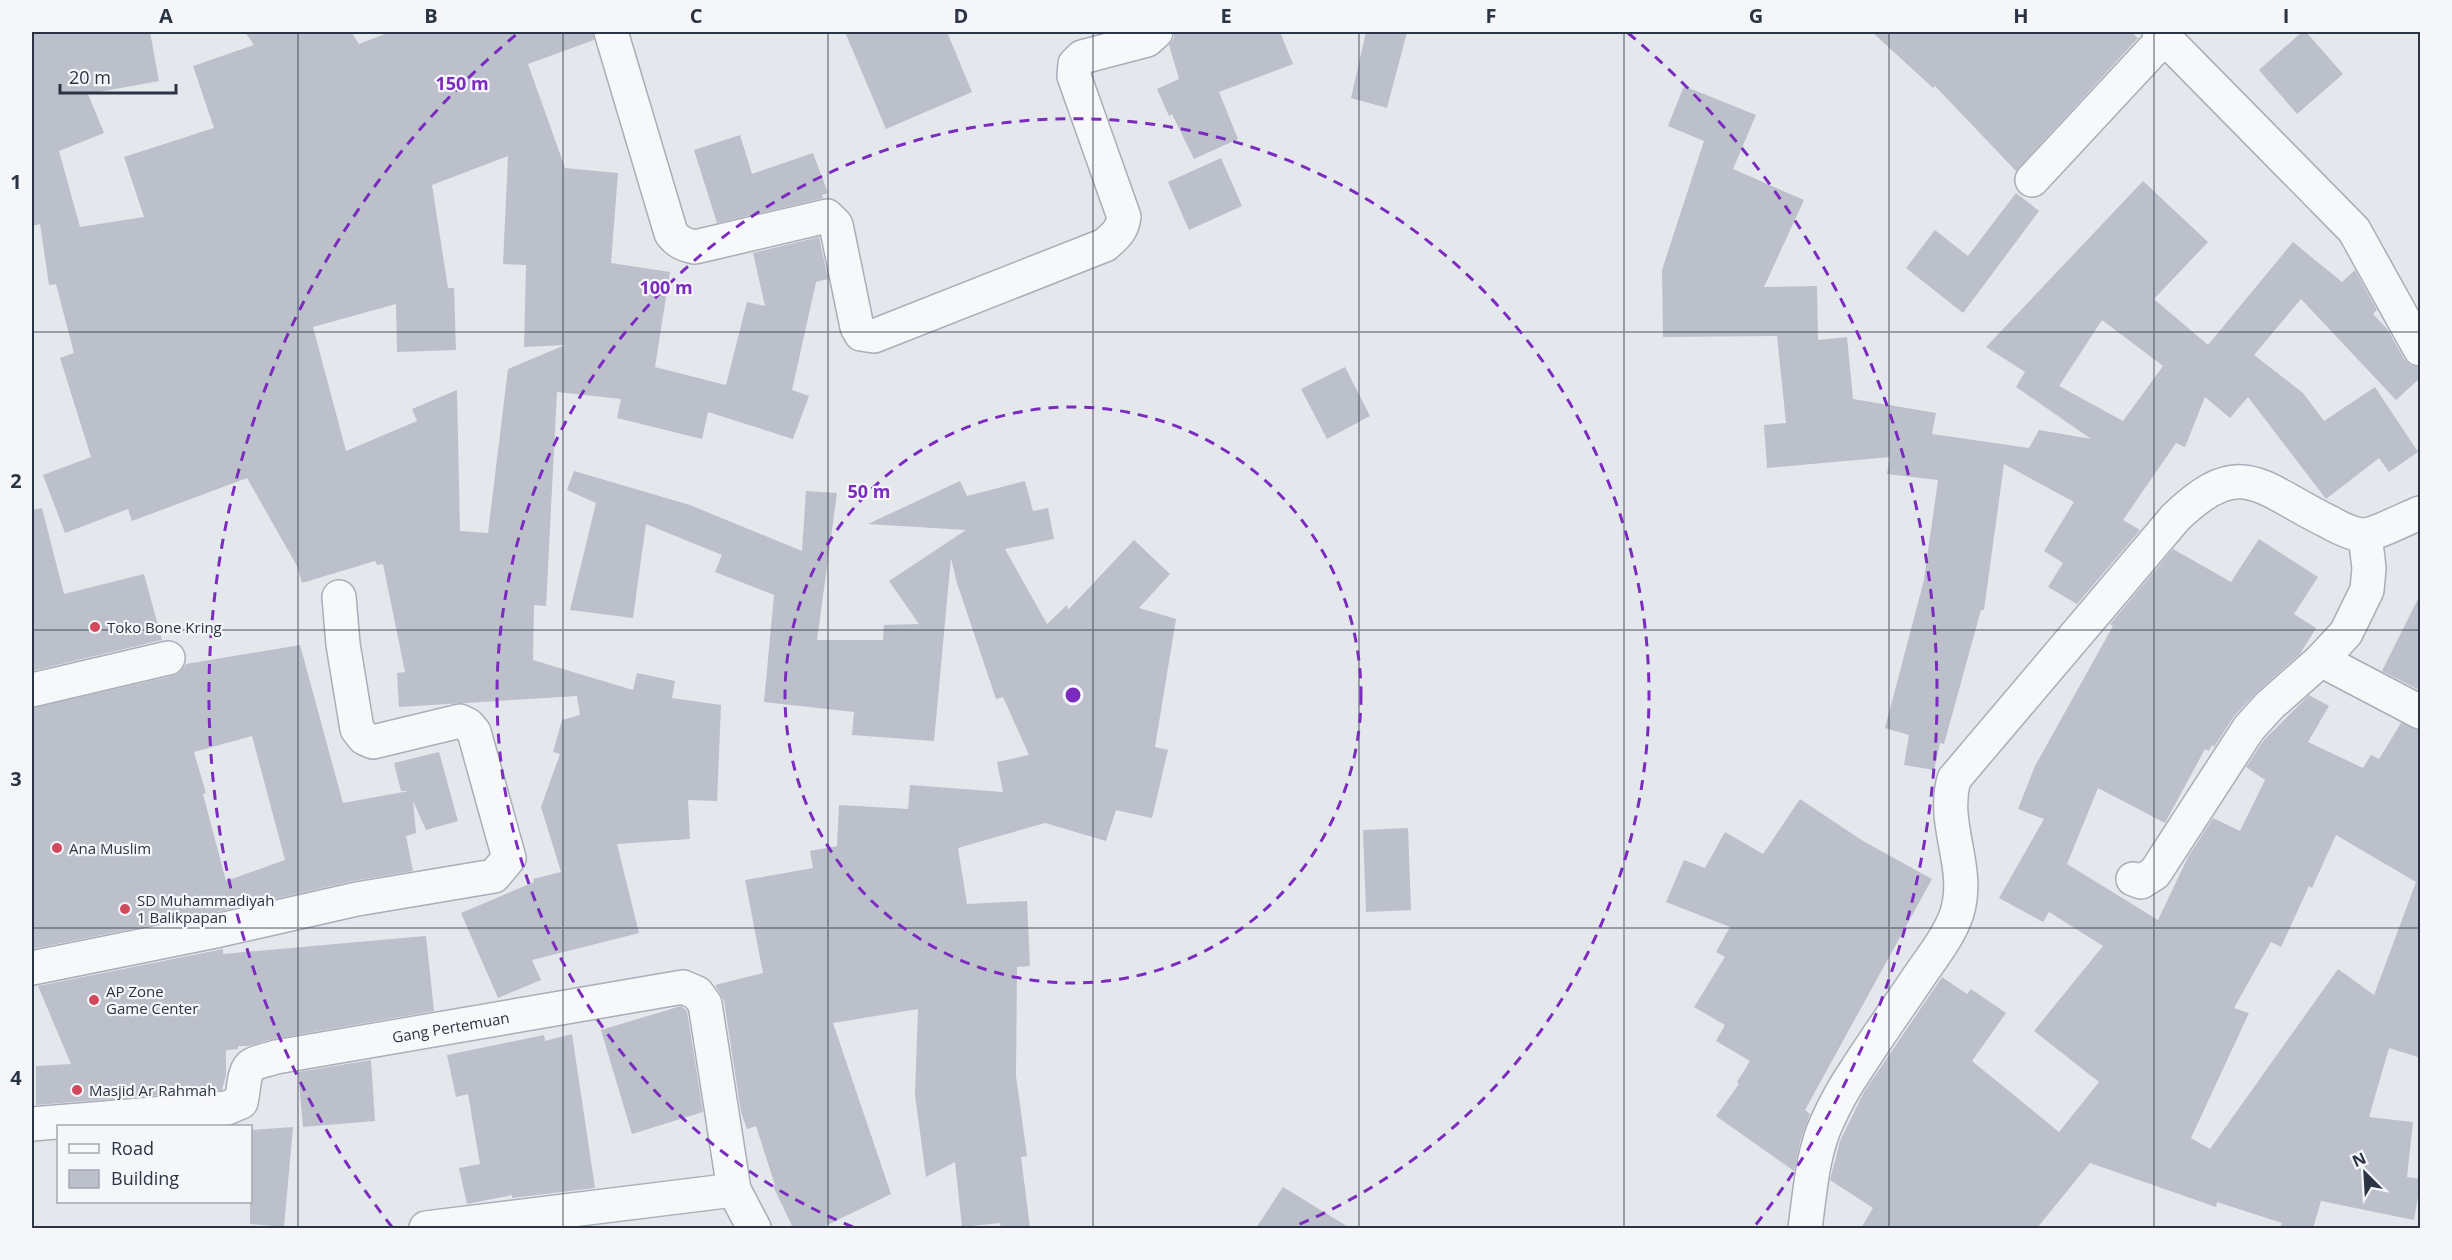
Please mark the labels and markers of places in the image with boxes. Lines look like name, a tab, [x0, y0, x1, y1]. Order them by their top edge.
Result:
place label: Toko Bone Kring	[107, 617, 222, 637]
marker: Toko Bone Kring	[88, 620, 102, 634]
centre of rings	[1063, 685, 1083, 705]
place label: Ana Muslim	[69, 838, 151, 858]
marker: Ana Muslim	[50, 841, 64, 855]
place label: SD Muhammadiyah 1 Balikpapan	[137, 890, 274, 927]
marker: SD Muhammadiyah 1 Balikpapan	[118, 902, 132, 916]
place label: AP Zone Game Center	[106, 981, 198, 1018]
marker: AP Zone Game Center	[87, 993, 101, 1007]
place label: Masjid Ar Rahmah	[89, 1080, 216, 1100]
marker: Masjid Ar Rahmah	[70, 1083, 84, 1097]

